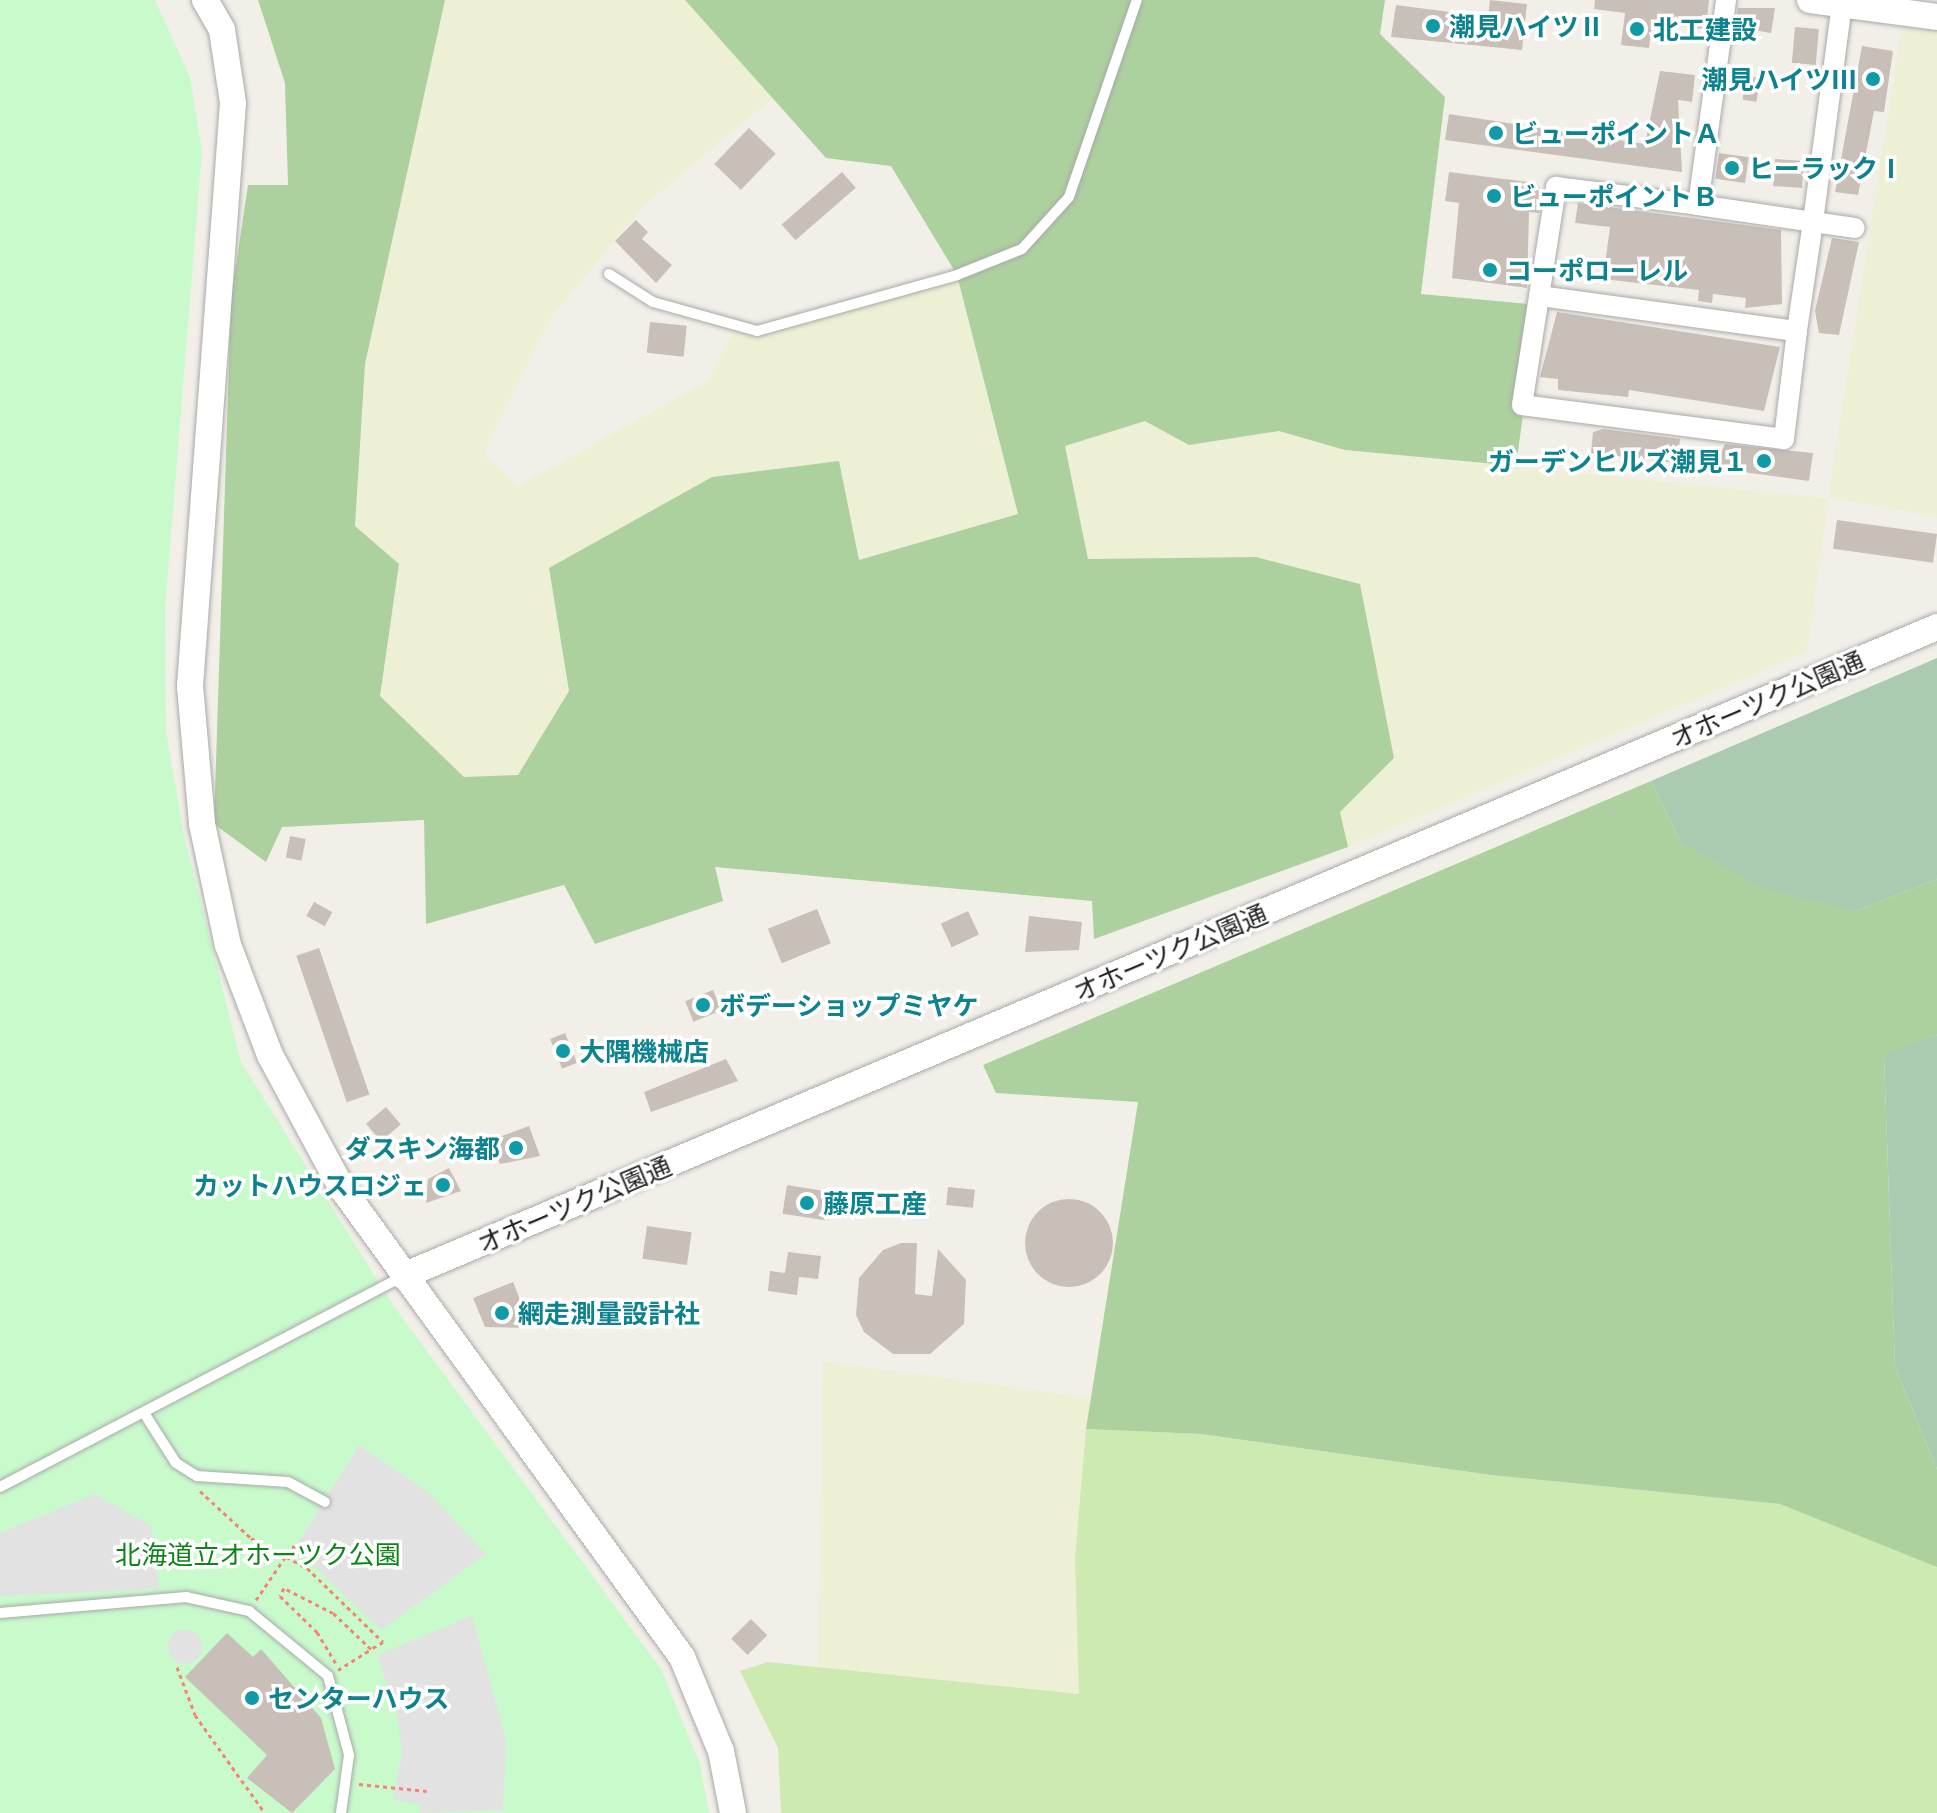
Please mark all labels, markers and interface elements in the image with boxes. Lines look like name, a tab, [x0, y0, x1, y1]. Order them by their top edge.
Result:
place label: 潮見ハイツⅡ	[1449, 10, 1605, 42]
place label: 北工建設	[1653, 13, 1757, 45]
marker: 潮見ハイツⅡ	[1424, 17, 1442, 35]
marker: 北工建設	[1628, 20, 1646, 38]
place label: 潮見ハイツⅢ	[1701, 63, 1857, 95]
marker: 潮見ハイツⅢ	[1864, 70, 1882, 88]
place label: ビューポイントＡ	[1512, 117, 1720, 149]
marker: ビューポイントＡ	[1487, 124, 1505, 142]
place label: ヒーラックⅠ	[1748, 152, 1904, 184]
marker: ヒーラックⅠ	[1723, 159, 1741, 177]
place label: ビューポイントＢ	[1510, 180, 1718, 212]
marker: ビューポイントＢ	[1485, 187, 1503, 205]
place label: コーポローレル	[1506, 254, 1688, 286]
marker: コーポローレル	[1481, 261, 1499, 279]
place label: ガーデンヒルズ潮見１	[1488, 445, 1748, 477]
marker: ガーデンヒルズ潮見１	[1755, 452, 1773, 470]
street label: オホーツク公園通	[1665, 644, 1869, 754]
street label: オホーツク公園通	[1068, 897, 1272, 1007]
place label: ボデーショップミヤケ	[719, 989, 979, 1021]
marker: ボデーショップミヤケ	[694, 996, 712, 1014]
place label: 大隅機械店	[579, 1035, 709, 1067]
marker: 大隅機械店	[554, 1042, 572, 1060]
place label: ダスキン海都	[344, 1132, 500, 1164]
marker: ダスキン海都	[507, 1139, 525, 1157]
street label: オホーツク公園通	[472, 1149, 676, 1259]
place label: カットハウスロジェ	[193, 1169, 427, 1201]
marker: カットハウスロジェ	[434, 1176, 452, 1194]
place label: 藤原工産	[823, 1187, 927, 1219]
marker: 藤原工産	[798, 1194, 816, 1212]
place label: 網走測量設計社	[518, 1297, 700, 1329]
marker: 網走測量設計社	[493, 1304, 511, 1322]
park label: 北海道立オホーツク公園	[115, 1538, 401, 1570]
place label: センターハウス	[268, 1682, 450, 1714]
marker: センターハウス	[243, 1689, 261, 1707]

